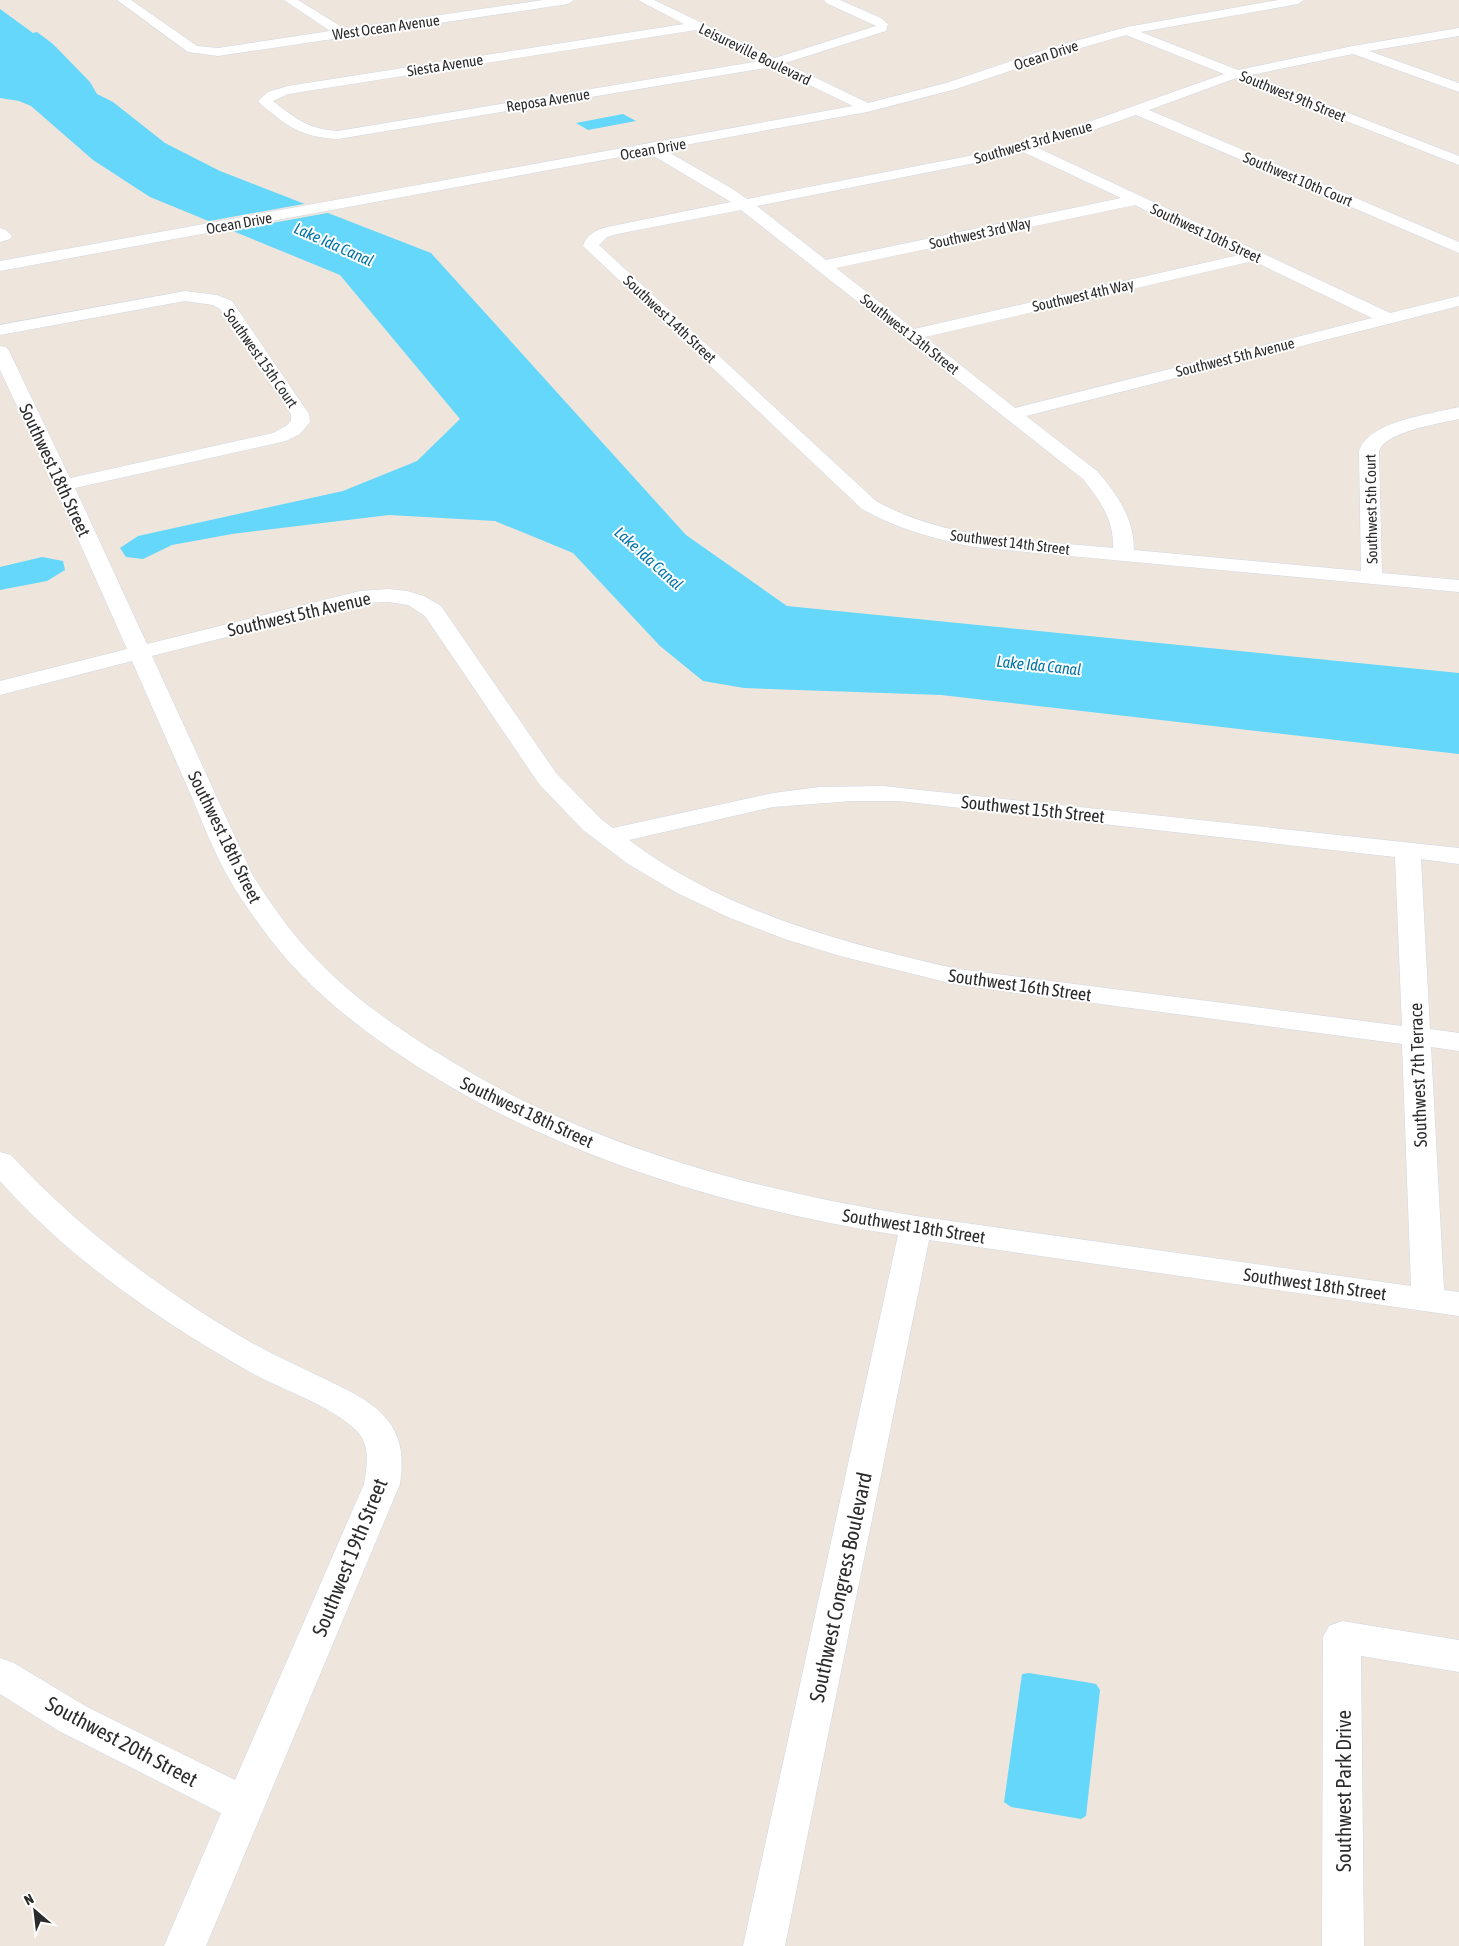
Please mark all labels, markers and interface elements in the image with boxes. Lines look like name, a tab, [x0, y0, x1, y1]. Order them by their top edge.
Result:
street label: West Ocean Avenue	[331, 11, 441, 43]
street label: Leisureville Boulevard	[696, 20, 814, 88]
street label: Ocean Drive	[1012, 37, 1080, 73]
street label: Siesta Avenue	[406, 51, 484, 79]
street label: Southwest 9th Street	[1237, 67, 1349, 125]
street label: Reposa Avenue	[505, 85, 591, 115]
street label: Southwest 3rd Avenue	[972, 117, 1094, 167]
street label: Ocean Drive	[619, 135, 687, 163]
street label: Southwest 10th Court	[1241, 148, 1355, 210]
street label: Southwest 10th Street	[1148, 200, 1264, 266]
street label: Ocean Drive	[205, 209, 273, 237]
street label: Southwest 3rd Way	[928, 214, 1032, 252]
water label: Lake Ida Canal	[291, 218, 377, 270]
street label: Southwest 14th Street	[620, 272, 720, 366]
street label: Southwest 4th Way	[1031, 275, 1135, 315]
street label: Southwest 13th Street	[857, 290, 963, 378]
street label: Southwest 15th Court	[221, 305, 301, 411]
street label: Southwest 5th Avenue	[1174, 334, 1296, 380]
street label: Southwest 18th Street	[15, 400, 95, 540]
street label: Southwest 5th Court	[1362, 454, 1380, 564]
water label: Lake Ida Canal	[611, 523, 687, 593]
street label: Southwest 14th Street	[949, 526, 1071, 558]
street label: Southwest 5th Avenue	[225, 587, 373, 641]
water label: Lake Ida Canal	[996, 652, 1082, 678]
street label: Southwest 18th Street	[184, 768, 266, 906]
street label: Southwest 15th Street	[960, 791, 1106, 827]
street label: Southwest 16th Street	[947, 965, 1093, 1005]
street label: Southwest 7th Terrace	[1405, 1002, 1431, 1148]
street label: Southwest 18th Street	[457, 1072, 597, 1152]
street label: Southwest 18th Street	[841, 1204, 987, 1248]
street label: Southwest 18th Street	[1242, 1264, 1388, 1304]
street label: Southwest Congress Boulevard	[804, 1470, 876, 1704]
street label: Southwest 19th Street	[306, 1475, 392, 1639]
street label: Southwest 20th Street	[42, 1691, 202, 1791]
street label: Southwest Park Drive	[1331, 1710, 1355, 1872]
north arrow	[10, 1886, 60, 1936]
text: N	[21, 1891, 36, 1909]

